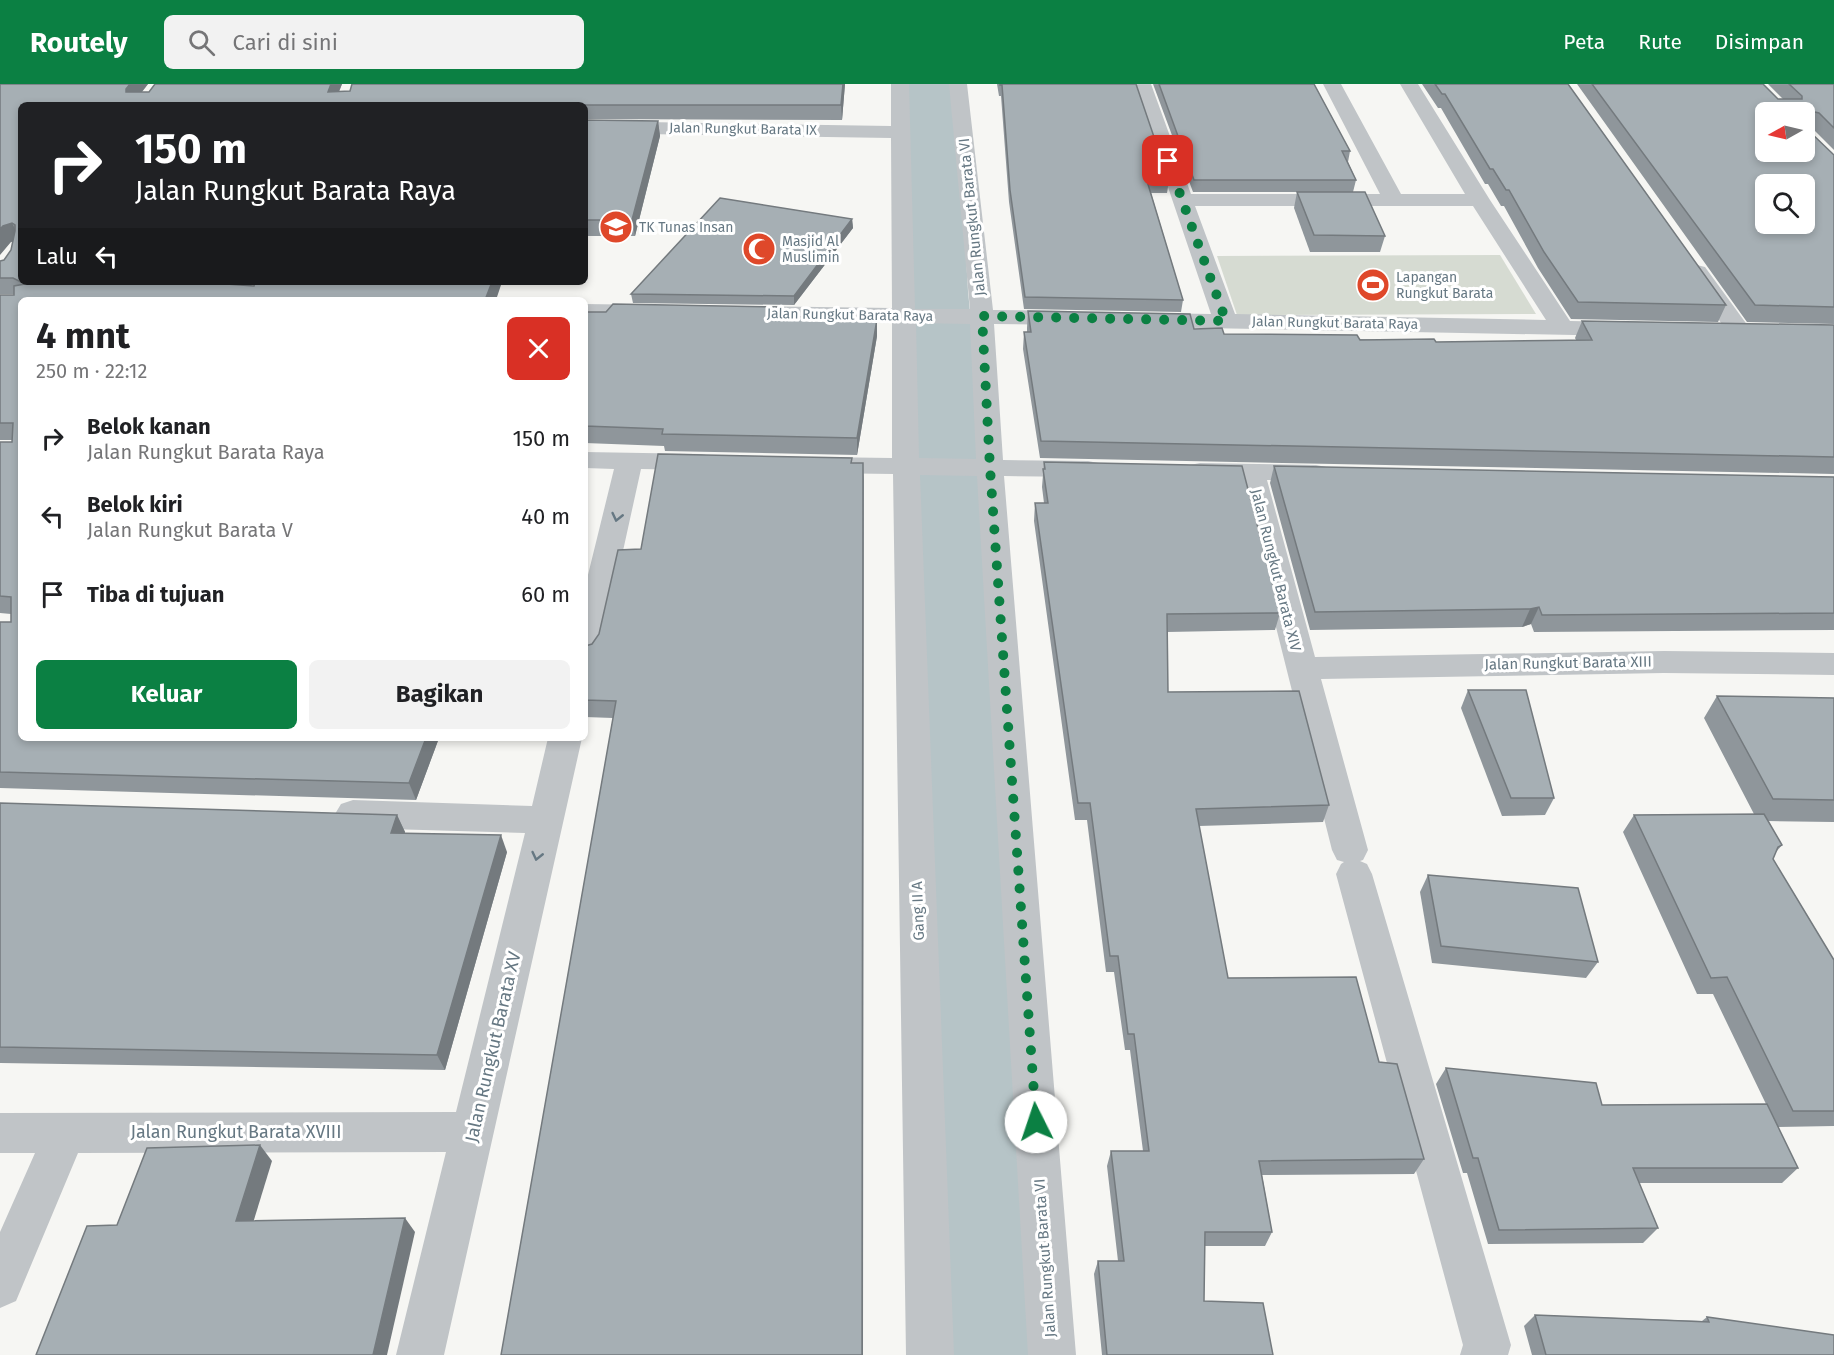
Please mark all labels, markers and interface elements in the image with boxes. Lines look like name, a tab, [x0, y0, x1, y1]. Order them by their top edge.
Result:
search box	[164, 15, 584, 69]
text: Routely	[30, 26, 128, 59]
icon: search	[185, 26, 218, 59]
text: Cari di sini	[233, 29, 338, 56]
text: Peta	[1563, 29, 1605, 55]
text: Rute	[1638, 29, 1682, 55]
text: Disimpan	[1715, 29, 1804, 55]
north arrow	[1755, 102, 1815, 162]
map controls	[1755, 102, 1815, 234]
street label: Jalan Rungkut Barata IX	[669, 119, 818, 139]
text: 150 m	[135, 124, 247, 174]
icon: right	[36, 126, 114, 204]
pin	[1142, 135, 1193, 186]
street label: Jalan Rungkut Barata VI	[955, 137, 989, 297]
icon: arrive	[1151, 144, 1184, 177]
button: search	[1755, 174, 1815, 234]
text: Jalan Rungkut Barata Raya	[135, 175, 456, 207]
school or university icon: TK Tunas Insan	[598, 209, 634, 245]
place label: TK Tunas Insan	[639, 219, 734, 236]
mosque icon: Masjid Al Muslimin	[741, 231, 777, 267]
place label: Masjid Al Muslimin	[782, 233, 840, 266]
icon: left	[90, 240, 123, 273]
text: Lalu	[36, 243, 78, 270]
sports icon: Lapangan Rungkut Barata	[1355, 267, 1391, 303]
place label: Lapangan Rungkut Barata	[1396, 269, 1493, 302]
street label: Jalan Rungkut Barata Raya	[767, 305, 933, 325]
street label: Jalan Rungkut Barata Raya	[1252, 313, 1418, 333]
text: 4 mnt	[36, 314, 130, 358]
button: close	[507, 317, 570, 380]
text: 250 m · 22:12	[36, 359, 147, 383]
text: Belok kanan	[87, 413, 211, 440]
icon: right	[36, 422, 69, 455]
text: 150 m	[512, 425, 570, 452]
text: Jalan Rungkut Barata Raya	[87, 440, 325, 464]
street label: Jalan Rungkut Barata XIV	[1247, 487, 1305, 654]
text: Belok kiri	[87, 491, 183, 518]
icon: left	[36, 500, 69, 533]
text: 40 m	[521, 503, 570, 530]
one-way arrow	[611, 512, 624, 522]
text: Jalan Rungkut Barata V	[87, 518, 293, 542]
icon: arrive	[36, 578, 69, 611]
text: Tiba di tujuan	[87, 581, 224, 608]
text: 60 m	[521, 581, 570, 608]
street label: Jalan Rungkut Barata XIII	[1484, 653, 1652, 673]
button: Keluar	[36, 660, 297, 729]
button: Bagikan	[309, 660, 570, 729]
one-way arrow	[532, 851, 545, 861]
street label: Gang II A	[908, 881, 928, 941]
street label: Jalan Rungkut Barata XV	[460, 950, 526, 1144]
position arrow	[1004, 1090, 1068, 1154]
street label: Jalan Rungkut Barata XVIII	[131, 1121, 341, 1143]
street label: Jalan Rungkut Barata VI	[1030, 1178, 1060, 1338]

